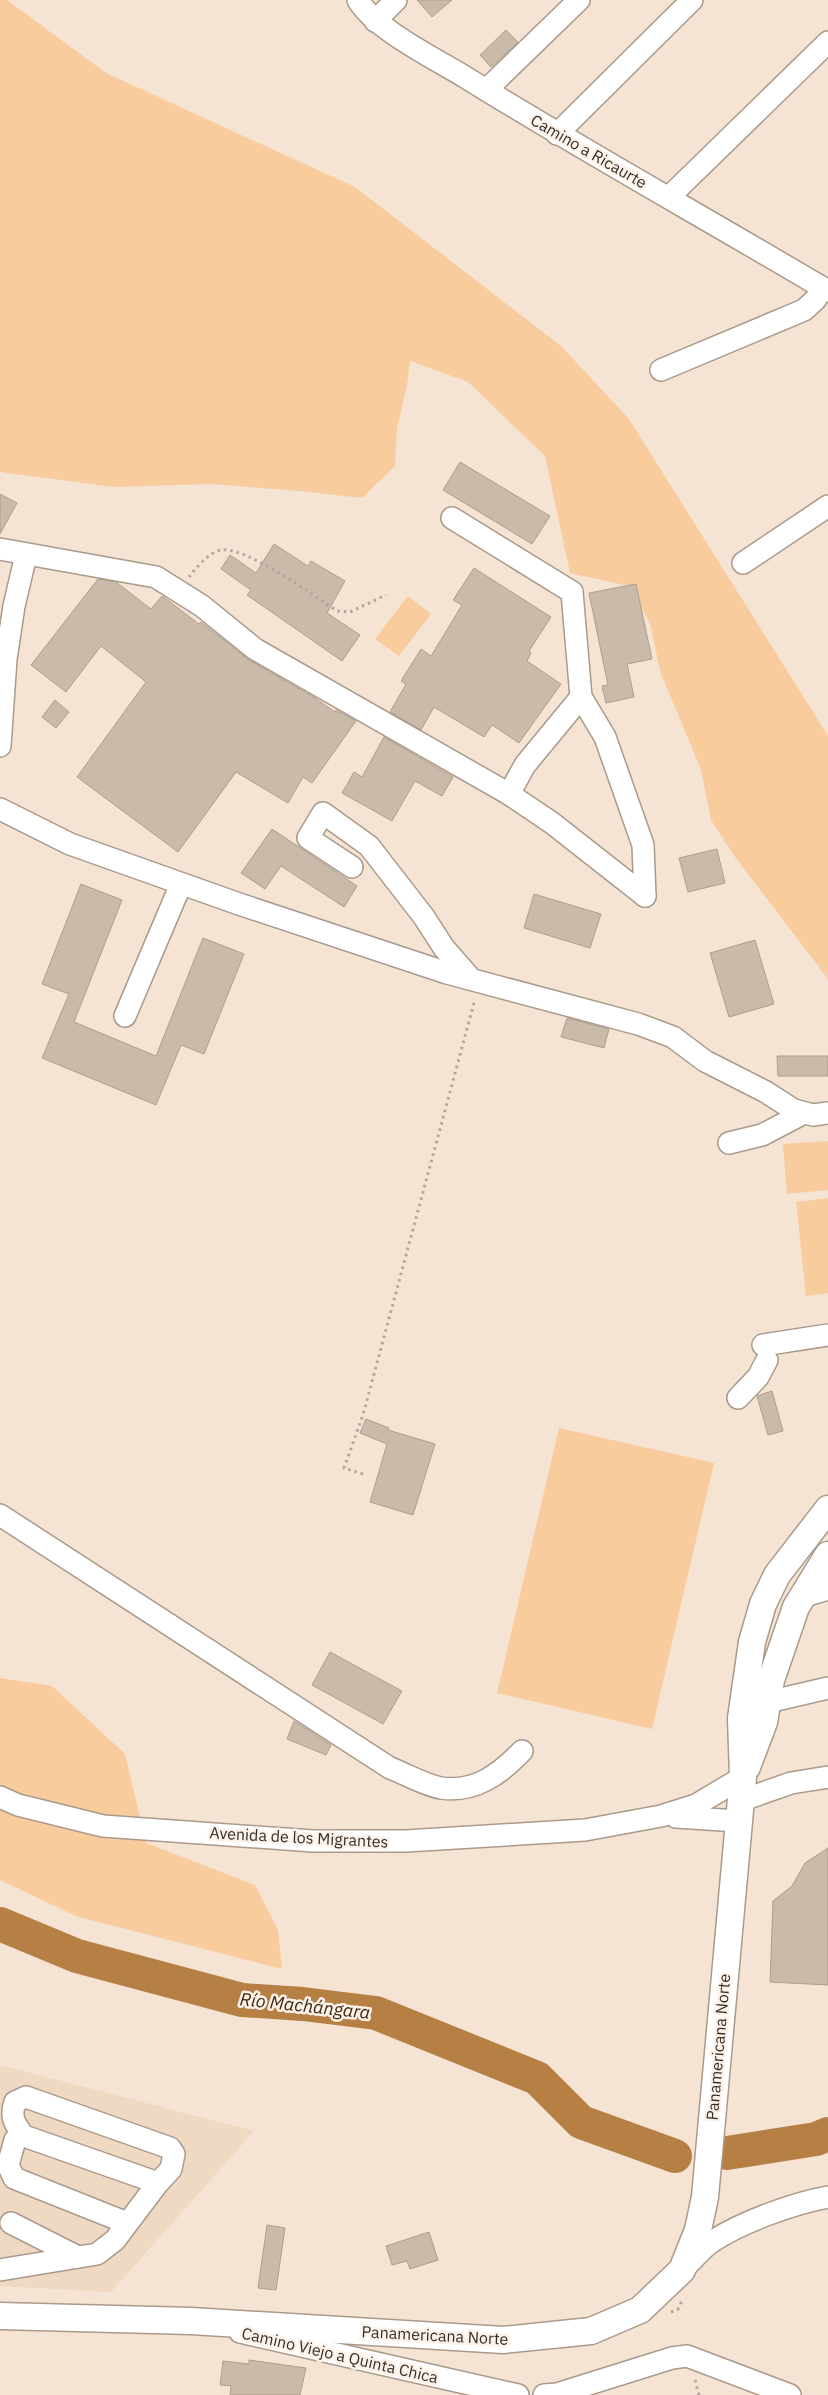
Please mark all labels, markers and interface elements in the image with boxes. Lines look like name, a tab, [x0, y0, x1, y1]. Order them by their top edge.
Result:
street label: Camino a Ricaurte	[527, 110, 651, 192]
street label: Avenida de los Migrantes	[209, 1822, 389, 1852]
street label: Panamericana Norte	[702, 1973, 734, 2121]
water label: Río Machángara	[239, 1987, 371, 2024]
street label: Panamericana Norte	[361, 2321, 509, 2349]
street label: Camino Viejo a Quinta Chica	[240, 2323, 441, 2387]

